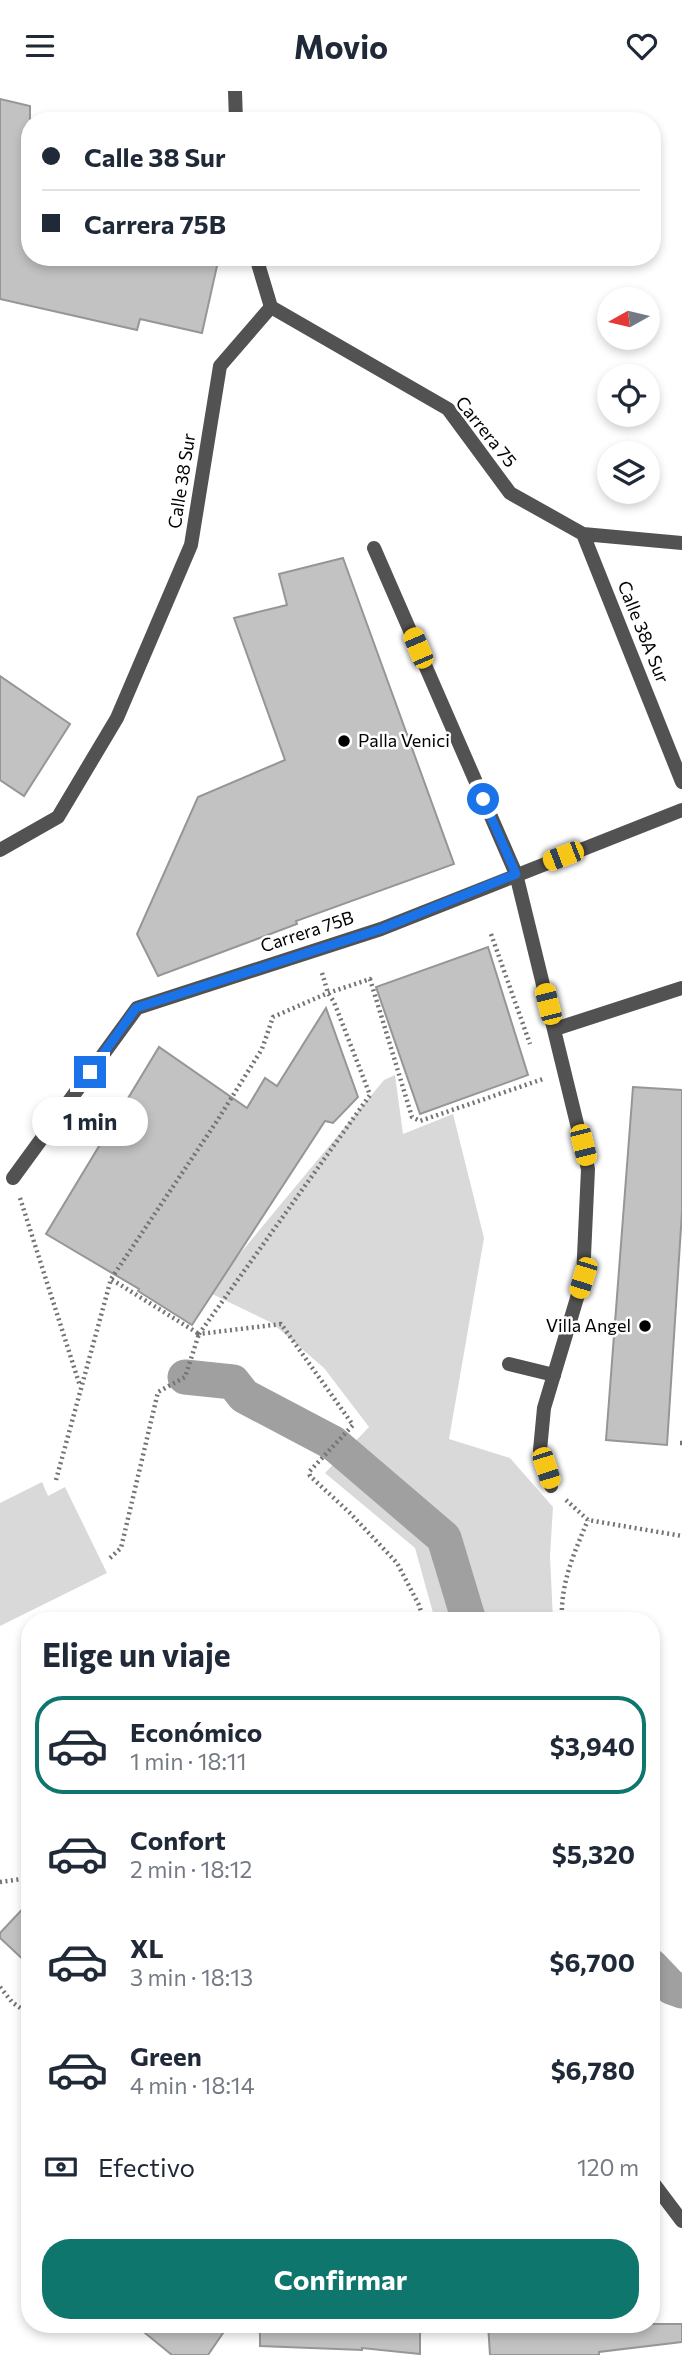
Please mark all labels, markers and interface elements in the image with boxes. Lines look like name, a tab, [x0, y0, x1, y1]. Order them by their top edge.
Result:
text: Movio	[294, 26, 388, 66]
icon: menu	[21, 27, 59, 65]
icon: heart	[623, 27, 661, 65]
text: Calle 38 Sur	[84, 141, 226, 172]
text: Carrera 75B	[84, 208, 226, 239]
north arrow	[597, 287, 660, 350]
map controls	[597, 287, 660, 504]
button: locate	[597, 364, 660, 427]
street label: Carrera 75	[451, 391, 522, 471]
street label: Calle 38 Sur	[163, 432, 199, 530]
button: layers	[597, 441, 660, 504]
street label: Calle 38A Sur	[613, 577, 674, 686]
car	[401, 625, 436, 671]
place label: Palla Venici	[358, 729, 450, 751]
marker: Palla Venici	[336, 733, 352, 749]
route start	[467, 783, 499, 815]
car	[540, 839, 587, 873]
street label: Carrera 75B	[257, 906, 356, 956]
car	[533, 981, 564, 1027]
route end	[74, 1056, 106, 1088]
callout: 1 min	[32, 1097, 148, 1145]
text: 1 min	[63, 1107, 117, 1135]
car	[568, 1122, 599, 1168]
car	[567, 1255, 600, 1301]
place label: Villa Angel	[546, 1314, 631, 1336]
marker: Villa Angel	[637, 1318, 653, 1334]
car	[530, 1445, 563, 1491]
text: Elige un viaje	[42, 1634, 231, 1674]
icon: car	[46, 1714, 109, 1777]
text: Económico	[130, 1716, 262, 1747]
text: $3,940	[550, 1730, 635, 1761]
text: 1 min · 18:11	[130, 1747, 247, 1775]
icon: car	[46, 1822, 109, 1885]
text: Confort	[130, 1824, 226, 1855]
text: $5,320	[552, 1838, 635, 1869]
text: 2 min · 18:12	[130, 1855, 252, 1883]
icon: car	[46, 1930, 109, 1993]
text: XL	[130, 1932, 164, 1963]
text: $6,700	[549, 1946, 635, 1977]
text: 3 min · 18:13	[130, 1963, 253, 1991]
icon: car	[46, 2038, 109, 2101]
text: Green	[130, 2040, 202, 2071]
text: $6,780	[551, 2054, 635, 2085]
text: 4 min · 18:14	[130, 2071, 254, 2099]
icon: cash	[42, 2148, 80, 2186]
text: Efectivo	[98, 2151, 195, 2182]
text: 120 m	[577, 2153, 639, 2181]
button: Confirmar	[42, 2239, 639, 2319]

